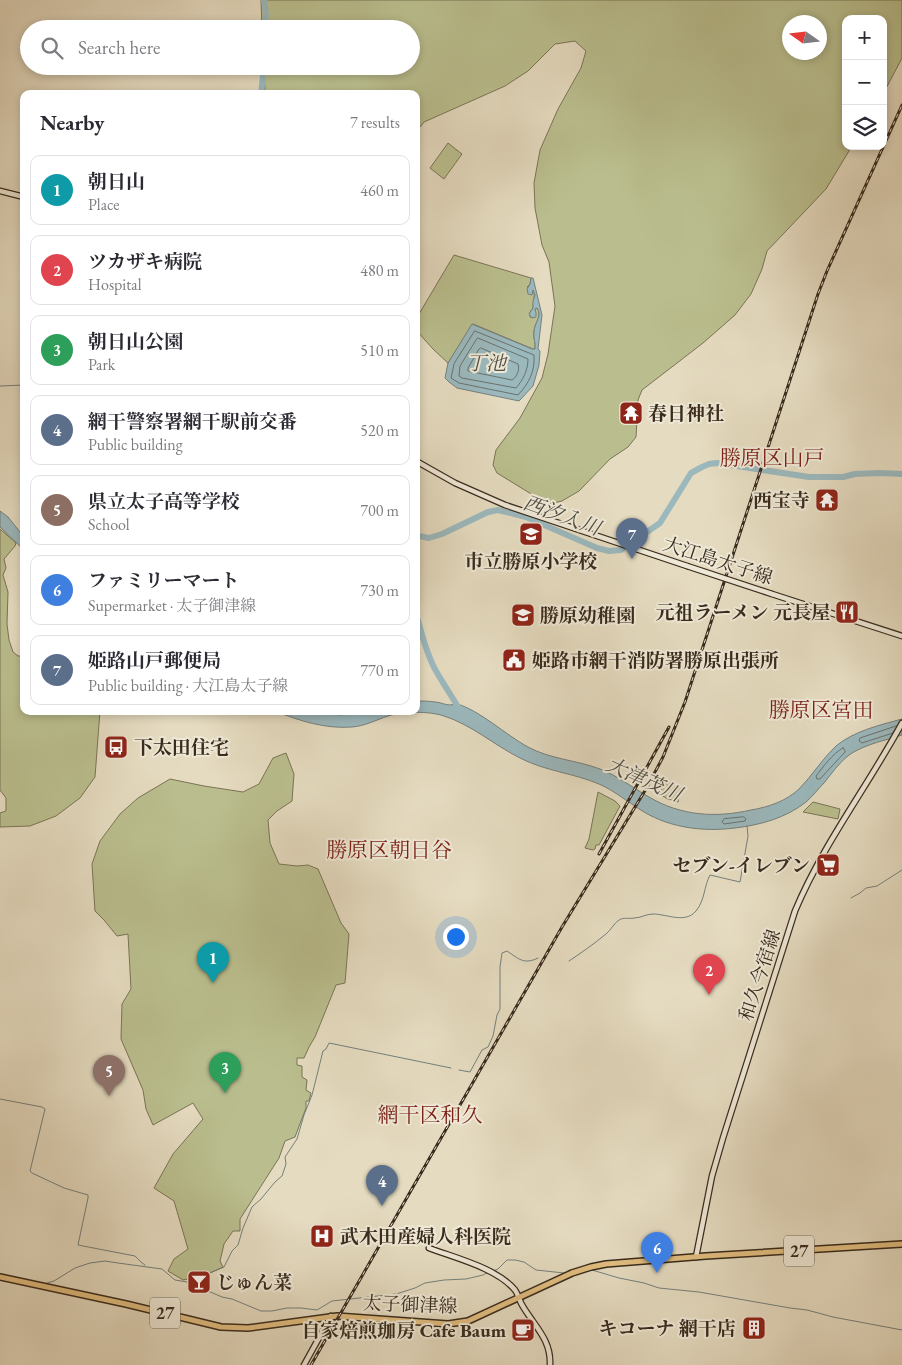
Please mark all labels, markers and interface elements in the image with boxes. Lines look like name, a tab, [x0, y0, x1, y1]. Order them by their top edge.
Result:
north arrow	[782, 15, 827, 60]
map controls	[842, 15, 887, 150]
button: +	[842, 15, 887, 60]
search box	[20, 20, 420, 75]
icon: search	[38, 34, 66, 62]
text: Search here	[78, 35, 160, 60]
button: −	[842, 60, 887, 105]
button: layers	[842, 105, 887, 150]
text: Nearby	[40, 109, 104, 136]
text: 7 results	[350, 112, 400, 133]
text: 朝日山	[88, 169, 145, 194]
text: 1	[53, 180, 61, 201]
text: 460 m	[360, 180, 399, 201]
text: Place	[88, 194, 120, 215]
text: ツカザキ病院	[88, 249, 202, 274]
text: 2	[53, 260, 61, 281]
text: 480 m	[360, 260, 399, 281]
text: Hospital	[88, 274, 142, 295]
text: 朝日山公園	[88, 329, 183, 354]
text: 3	[53, 340, 61, 361]
text: 510 m	[360, 340, 399, 361]
water label: 丁池	[466, 350, 508, 376]
text: Park	[88, 354, 115, 375]
temple icon: 春日神社	[618, 400, 644, 426]
place label: 春日神社	[648, 401, 724, 426]
text: 網干警察署網干駅前交番	[88, 409, 297, 434]
text: 4	[53, 420, 61, 441]
text: 520 m	[360, 420, 399, 441]
text: Public building	[88, 434, 183, 455]
district label: 勝原区山戸	[720, 444, 825, 471]
temple icon: 西宝寺	[814, 487, 840, 513]
place label: 西宝寺	[753, 488, 810, 513]
text: 県立太子高等学校	[88, 489, 240, 514]
water label: 西汐入川	[520, 489, 606, 542]
text: 5	[53, 500, 61, 521]
text: 700 m	[360, 500, 399, 521]
text: School	[88, 514, 130, 535]
pin: 7	[616, 518, 648, 559]
school or university icon: 市立勝原小学校	[518, 521, 544, 547]
street label: 大江島太子線	[660, 531, 776, 590]
place label: 市立勝原小学校	[464, 549, 598, 574]
text: ファミリーマート	[88, 568, 240, 593]
text: 6	[53, 580, 61, 601]
text: 730 m	[360, 580, 399, 601]
text: Supermarket · 太子御津線	[88, 595, 256, 616]
restaurant icon: 元祖ラーメン 元長屋	[834, 599, 860, 625]
place label: 元祖ラーメン 元長屋	[655, 600, 830, 625]
school or university icon: 勝原幼稚園	[510, 602, 536, 628]
place label: 勝原幼稚園	[540, 603, 635, 628]
public building icon: 姫路市網干消防署勝原出張所	[501, 647, 527, 673]
text: 姫路山戸郵便局	[88, 648, 221, 673]
place label: 姫路市網干消防署勝原出張所	[532, 648, 779, 673]
text: 7	[53, 660, 61, 681]
text: 770 m	[360, 660, 399, 681]
text: Public building · 大江島太子線	[88, 675, 288, 696]
district label: 勝原区宮田	[769, 696, 874, 723]
bus stop icon: 下太田住宅	[103, 734, 129, 760]
place label: 下太田住宅	[134, 735, 229, 760]
water label: 大津茂川	[602, 751, 688, 808]
district label: 勝原区朝日谷	[326, 836, 452, 863]
supermarket icon: セブン-イレブン	[815, 852, 841, 878]
place label: セブン-イレブン	[673, 853, 810, 878]
your location	[443, 924, 469, 950]
street label: 和久今宿線	[733, 926, 786, 1024]
pin: 1	[197, 942, 229, 983]
pin: 2	[693, 954, 725, 995]
pin: 3	[209, 1052, 241, 1093]
pin: 5	[93, 1055, 125, 1096]
district label: 網干区和久	[378, 1101, 483, 1128]
pin: 4	[366, 1165, 398, 1206]
hospital icon: 武木田産婦人科医院	[309, 1223, 335, 1249]
place label: 武木田産婦人科医院	[340, 1224, 511, 1249]
pin: 6	[641, 1232, 673, 1273]
road number: 27	[784, 1236, 814, 1266]
bar icon: じゅん菜	[186, 1269, 212, 1295]
place label: じゅん菜	[216, 1270, 292, 1295]
street label: 太子御津線	[362, 1290, 458, 1319]
road number: 27	[150, 1298, 180, 1329]
building icon: キコーナ 網干店	[741, 1315, 767, 1341]
place label: キコーナ 網干店	[598, 1316, 736, 1341]
cafe icon: 自家焙煎珈房 Cafe Baum	[510, 1317, 536, 1343]
place label: 自家焙煎珈房 Cafe Baum	[301, 1318, 507, 1343]

